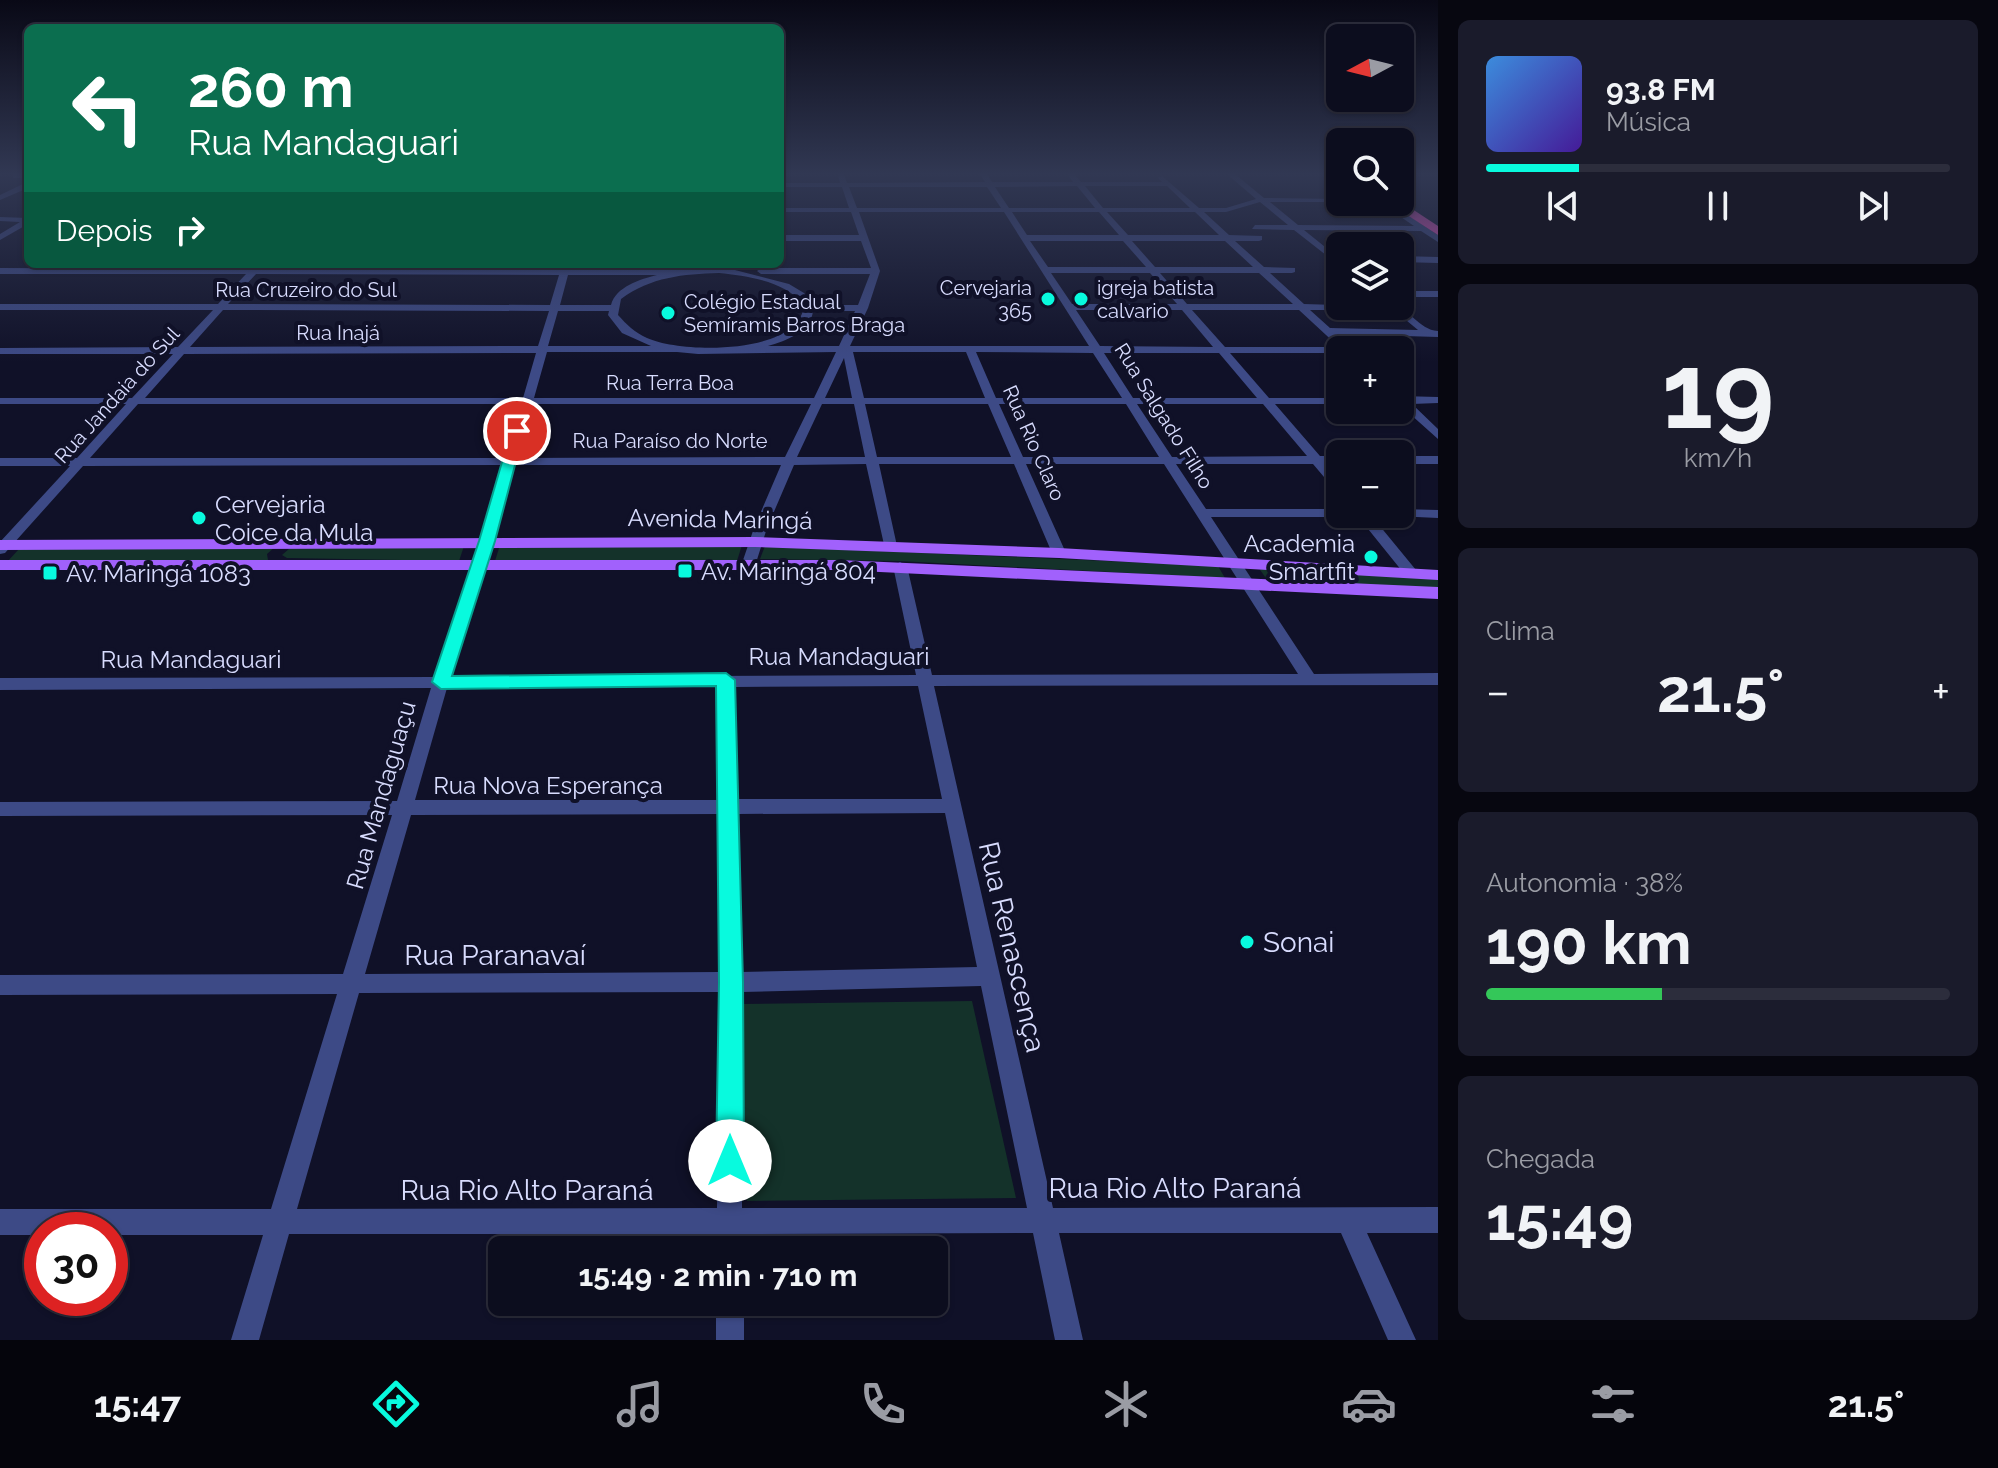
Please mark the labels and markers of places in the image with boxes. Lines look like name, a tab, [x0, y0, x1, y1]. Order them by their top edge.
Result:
place label: Cervejaria 365	[940, 276, 1032, 323]
place label: igreja batista calvario	[1097, 276, 1214, 323]
place label: Colégio Estadual Semíramis Barros Braga	[684, 290, 905, 337]
marker: Cervejaria 365	[1039, 290, 1057, 308]
marker: igreja batista calvario	[1072, 290, 1090, 308]
marker: Colégio Estadual Semíramis Barros Braga	[659, 304, 677, 322]
pin	[483, 397, 551, 465]
place label: Cervejaria Coice da Mula	[215, 490, 373, 547]
marker: Cervejaria Coice da Mula	[190, 509, 208, 527]
place label: Academia Smartfit	[1244, 529, 1355, 586]
marker: Academia Smartfit	[1362, 548, 1380, 566]
place label: Av. Maringá 804	[701, 557, 876, 586]
place label: Av. Maringá 1083	[66, 559, 251, 588]
marker: Av. Maringá 804	[676, 562, 694, 580]
marker: Av. Maringá 1083	[41, 564, 59, 582]
place label: Sonai	[1263, 926, 1334, 959]
marker: Sonai	[1238, 933, 1256, 951]

